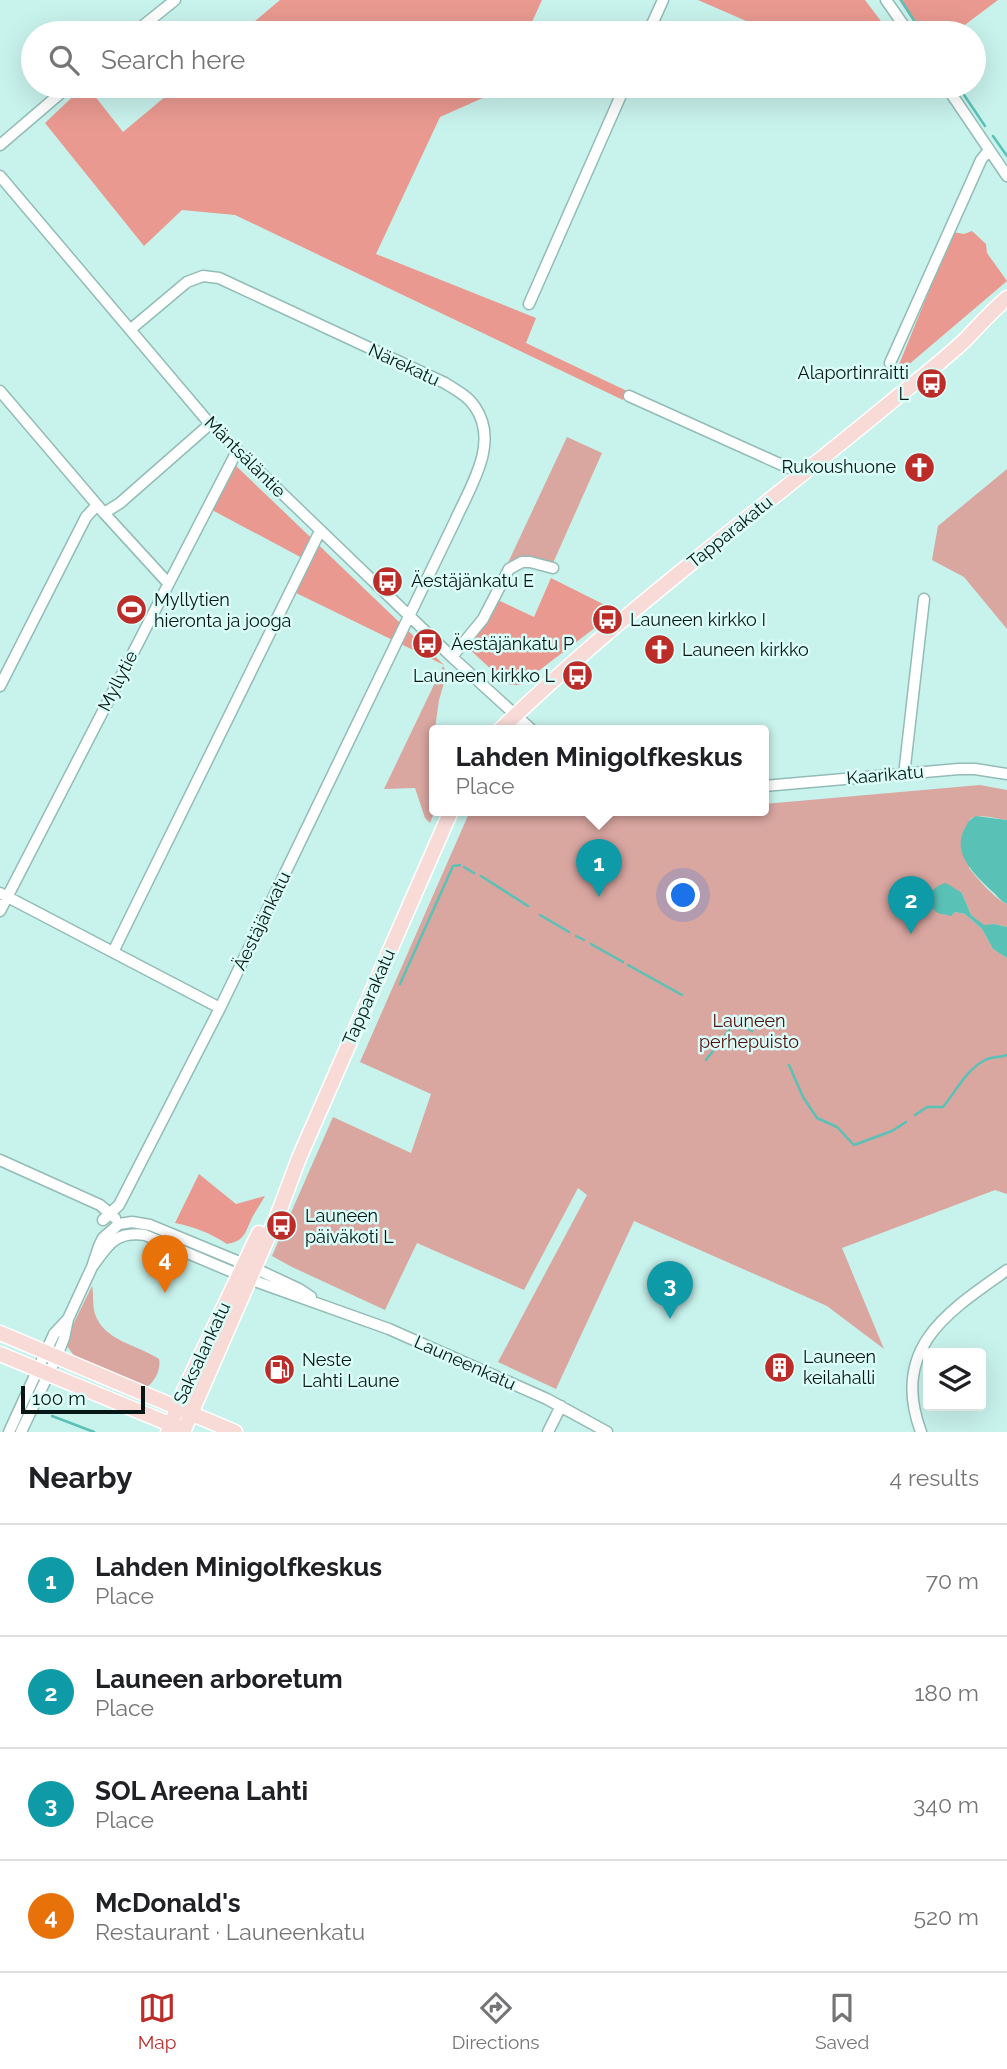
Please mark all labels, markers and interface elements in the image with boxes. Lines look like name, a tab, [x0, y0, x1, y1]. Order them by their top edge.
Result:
search box	[21, 21, 986, 98]
icon: search	[45, 41, 83, 79]
text: Search here	[101, 45, 245, 75]
street label: Närekatu	[365, 339, 443, 390]
place label: Alaportinraitti L	[798, 362, 910, 404]
bus stop icon: Alaportinraitti L	[915, 366, 949, 400]
street label: Mäntsäläntie	[200, 412, 291, 502]
church icon: Rukoushuone	[902, 450, 936, 484]
place label: Rukoushuone	[782, 456, 896, 477]
street label: Tapparakatu	[683, 491, 776, 572]
bus stop icon: Äestäjänkatu E	[371, 564, 405, 598]
place label: Äestäjänkatu E	[411, 570, 534, 591]
place label: Myllytien hieronta ja jooga	[154, 589, 291, 631]
sports icon: Myllytien hieronta ja jooga	[114, 593, 148, 627]
bus stop icon: Launeen kirkko I	[590, 603, 624, 637]
place label: Launeen kirkko I	[630, 609, 766, 630]
bus stop icon: Äestäjänkatu P	[411, 627, 445, 661]
place label: Äestäjänkatu P	[451, 633, 574, 654]
church icon: Launeen kirkko	[642, 633, 676, 667]
place label: Launeen kirkko	[682, 639, 809, 660]
street label: Myllytie	[93, 647, 142, 715]
bus stop icon: Launeen kirkko L	[561, 659, 595, 693]
place label: Launeen kirkko L	[413, 665, 555, 686]
popup	[429, 725, 769, 816]
text: Lahden Minigolfkeskus	[455, 742, 743, 772]
street label: Kaarikatu	[845, 761, 924, 788]
text: Place	[455, 772, 515, 799]
pin: 1	[576, 839, 622, 897]
street label: Äestäjänkatu	[229, 868, 295, 974]
pin: 2	[888, 876, 934, 934]
your location	[666, 878, 700, 912]
street label: Tapparakatu	[338, 945, 399, 1048]
park label: Launeen perhepuisto	[699, 1010, 799, 1052]
place label: Launeen päiväkoti L	[305, 1205, 394, 1247]
bus stop icon: Launeen päiväkoti L	[265, 1209, 299, 1243]
pin: 4	[142, 1235, 188, 1293]
pin: 3	[647, 1261, 693, 1319]
street label: Saksalankatu	[169, 1299, 234, 1407]
street label: Launeenkatu	[411, 1331, 519, 1394]
place label: Launeen keilahalli	[803, 1346, 876, 1388]
map controls	[923, 1348, 986, 1411]
button: layers	[923, 1348, 986, 1411]
place label: Neste Lahti Laune	[302, 1349, 400, 1391]
building icon: Launeen keilahalli	[763, 1350, 797, 1384]
fuel station icon: Neste Lahti Laune	[262, 1353, 296, 1387]
scale bar	[21, 1383, 145, 1415]
text: 100 m	[32, 1387, 86, 1409]
text: Nearby	[28, 1460, 132, 1495]
text: 4 results	[890, 1464, 979, 1491]
text: Lahden Minigolfkeskus	[95, 1552, 382, 1582]
text: 1	[45, 1567, 57, 1594]
text: 70 m	[926, 1567, 979, 1594]
text: Place	[95, 1582, 154, 1609]
text: Launeen arboretum	[95, 1664, 343, 1694]
text: 2	[45, 1679, 57, 1706]
text: 180 m	[914, 1679, 979, 1706]
text: Place	[95, 1694, 154, 1721]
text: SOL Areena Lahti	[95, 1776, 308, 1806]
text: 3	[45, 1791, 57, 1818]
text: 340 m	[913, 1791, 979, 1818]
text: Place	[95, 1806, 154, 1833]
text: McDonald's	[95, 1888, 241, 1918]
text: 4	[44, 1903, 58, 1930]
text: 520 m	[913, 1903, 979, 1930]
text: Restaurant · Launeenkatu	[95, 1918, 365, 1945]
tab: Map	[138, 1989, 176, 2053]
tab: Directions	[452, 1989, 540, 2053]
tab: Saved	[815, 1989, 869, 2053]

